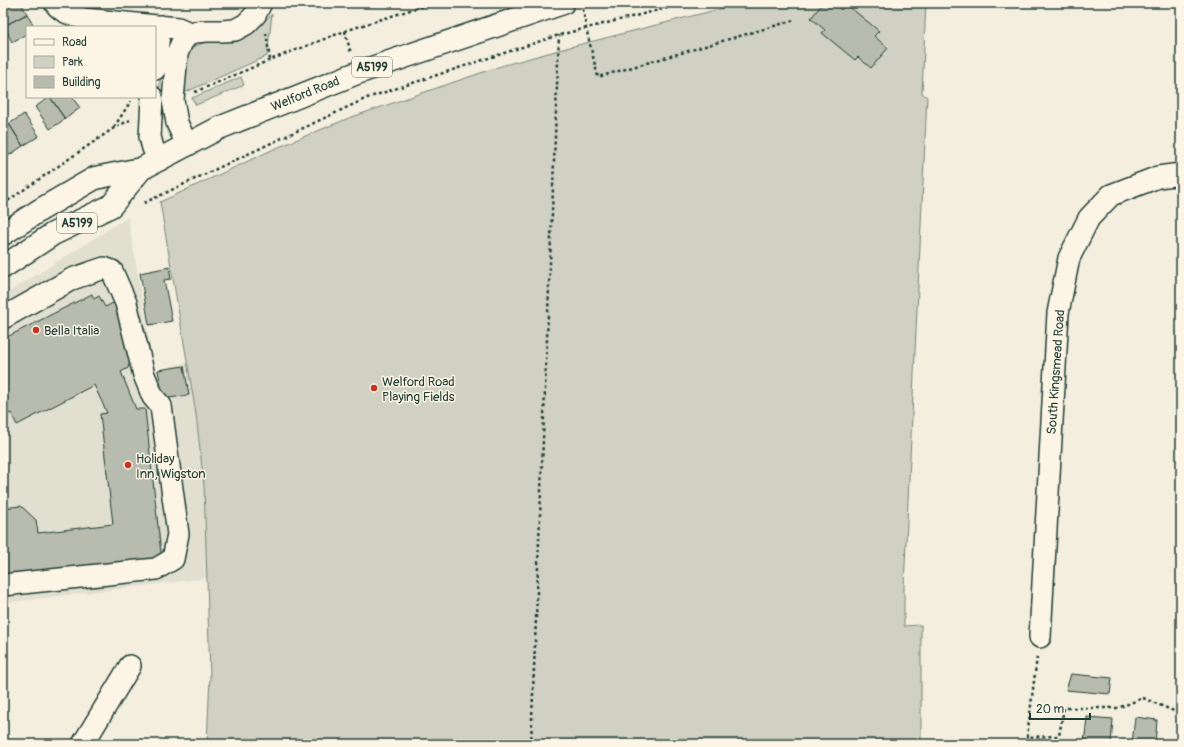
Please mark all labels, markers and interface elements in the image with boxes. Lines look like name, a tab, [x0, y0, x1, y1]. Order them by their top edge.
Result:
legend	[26, 26, 156, 98]
text: Road	[62, 35, 87, 50]
text: Park	[62, 55, 83, 70]
road number: A5199	[352, 57, 392, 77]
street label: Welford Road	[269, 73, 342, 115]
text: Building	[62, 75, 101, 90]
road number: A5199	[57, 213, 97, 233]
street label: South Kingsmead Road	[1044, 309, 1068, 435]
place label: Bella Italia	[44, 323, 99, 339]
marker: Bella Italia	[31, 325, 41, 335]
place label: Welford Road Playing Fields	[382, 374, 455, 405]
marker: Welford Road Playing Fields	[369, 383, 379, 393]
place label: Holiday Inn, Wigston	[136, 451, 206, 482]
marker: Holiday Inn, Wigston	[123, 460, 133, 470]
scale bar	[1030, 695, 1090, 721]
text: 20 m	[1036, 702, 1065, 717]

